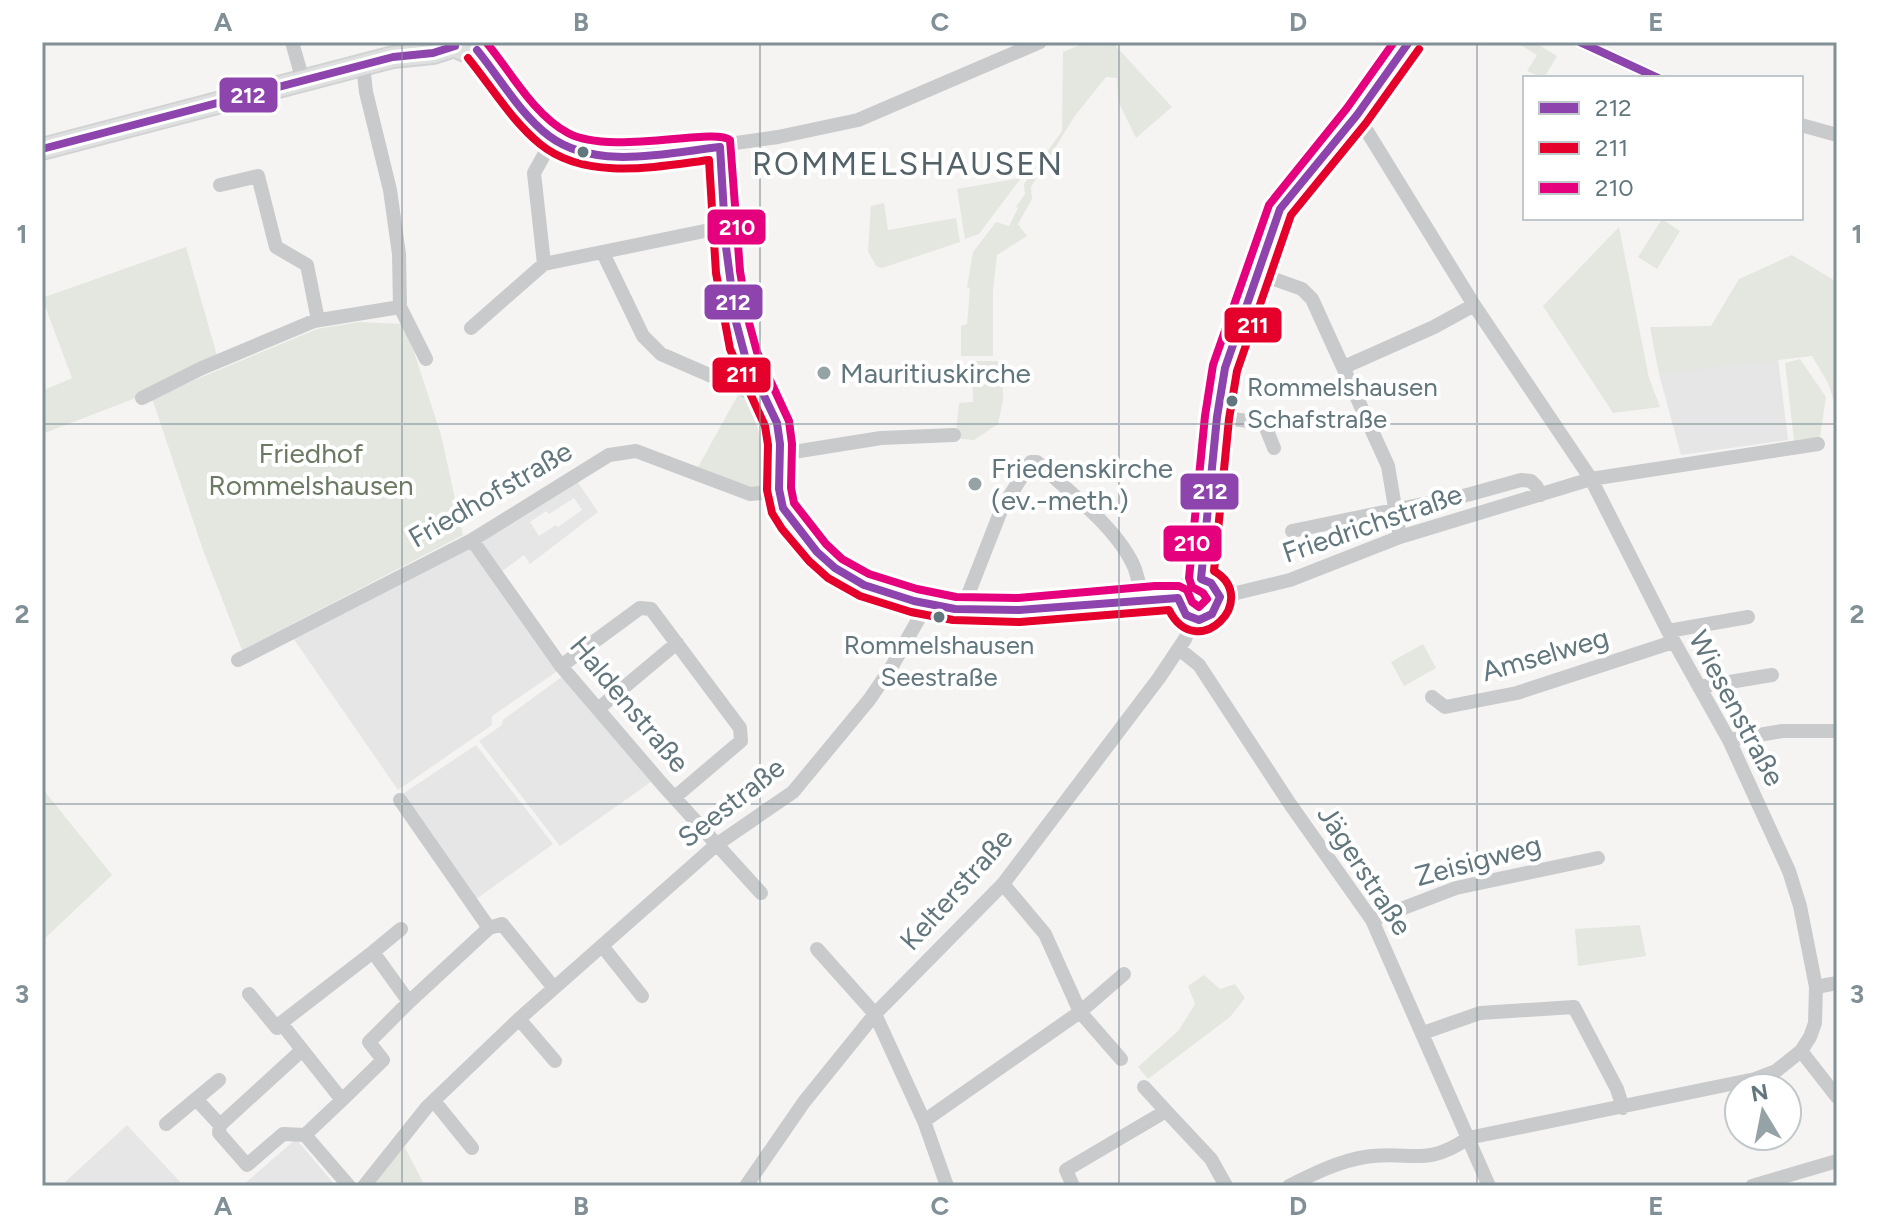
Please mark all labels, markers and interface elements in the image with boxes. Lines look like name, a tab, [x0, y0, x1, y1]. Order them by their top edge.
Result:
text: A	[214, 6, 233, 38]
text: B	[573, 6, 589, 38]
text: C	[931, 6, 950, 38]
text: D	[1289, 6, 1307, 38]
text: E	[1648, 6, 1664, 38]
line badge: 212	[218, 76, 279, 114]
legend	[1523, 76, 1803, 220]
text: 212	[231, 82, 265, 109]
text: 212	[1595, 93, 1632, 122]
text: 211	[1595, 133, 1628, 162]
unlabelled marker	[575, 144, 591, 160]
district label: ROMMELSHAUSEN	[752, 145, 1064, 183]
text: 210	[1595, 173, 1634, 202]
line badge: 210	[706, 208, 767, 246]
text: 210	[719, 214, 755, 241]
text: 1	[17, 218, 27, 250]
text: 1	[1852, 218, 1862, 250]
line badge: 212	[703, 283, 764, 321]
text: 212	[716, 289, 750, 316]
line badge: 211	[1223, 306, 1283, 344]
text: 211	[1237, 312, 1269, 339]
line badge: 211	[711, 356, 772, 394]
place label: Mauritiuskirche	[840, 356, 1031, 390]
text: 211	[726, 361, 758, 388]
marker: Mauritiuskirche	[815, 364, 833, 382]
place label: Rommelshausen Schafstraße	[1247, 371, 1438, 435]
marker: Rommelshausen Schafstraße	[1224, 393, 1240, 409]
street label: Friedhofstraße	[402, 433, 578, 555]
park label: Friedhof Rommelshausen	[208, 436, 414, 502]
place label: Friedenskirche (ev.-meth.)	[991, 451, 1173, 517]
line badge: 212	[1179, 472, 1240, 511]
marker: Friedenskirche (ev.-meth.)	[966, 475, 984, 493]
street label: Friedrichstraße	[1278, 476, 1466, 570]
text: 212	[1193, 478, 1227, 505]
line badge: 210	[1162, 524, 1223, 563]
text: 210	[1174, 530, 1210, 557]
text: 2	[14, 598, 30, 630]
text: 2	[1849, 598, 1865, 630]
marker: Rommelshausen Seestraße	[931, 609, 947, 625]
street label: Amselweg	[1478, 620, 1612, 688]
street label: Wiesenstraße	[1682, 624, 1792, 792]
street label: Haldenstraße	[563, 629, 697, 779]
place label: Rommelshausen Seestraße	[844, 629, 1034, 693]
street label: Seestraße	[671, 750, 791, 854]
street label: Jägerstraße	[1310, 799, 1420, 941]
street label: Kelterstraße	[893, 821, 1019, 957]
street label: Zeisigweg	[1411, 827, 1545, 893]
text: 3	[15, 978, 29, 1010]
text: 3	[1850, 978, 1864, 1010]
north arrow	[1723, 1072, 1803, 1152]
text: N	[1749, 1078, 1770, 1108]
text: A	[214, 1190, 233, 1222]
text: B	[573, 1190, 589, 1222]
text: C	[931, 1190, 950, 1222]
text: D	[1289, 1190, 1307, 1222]
text: E	[1648, 1190, 1664, 1222]

